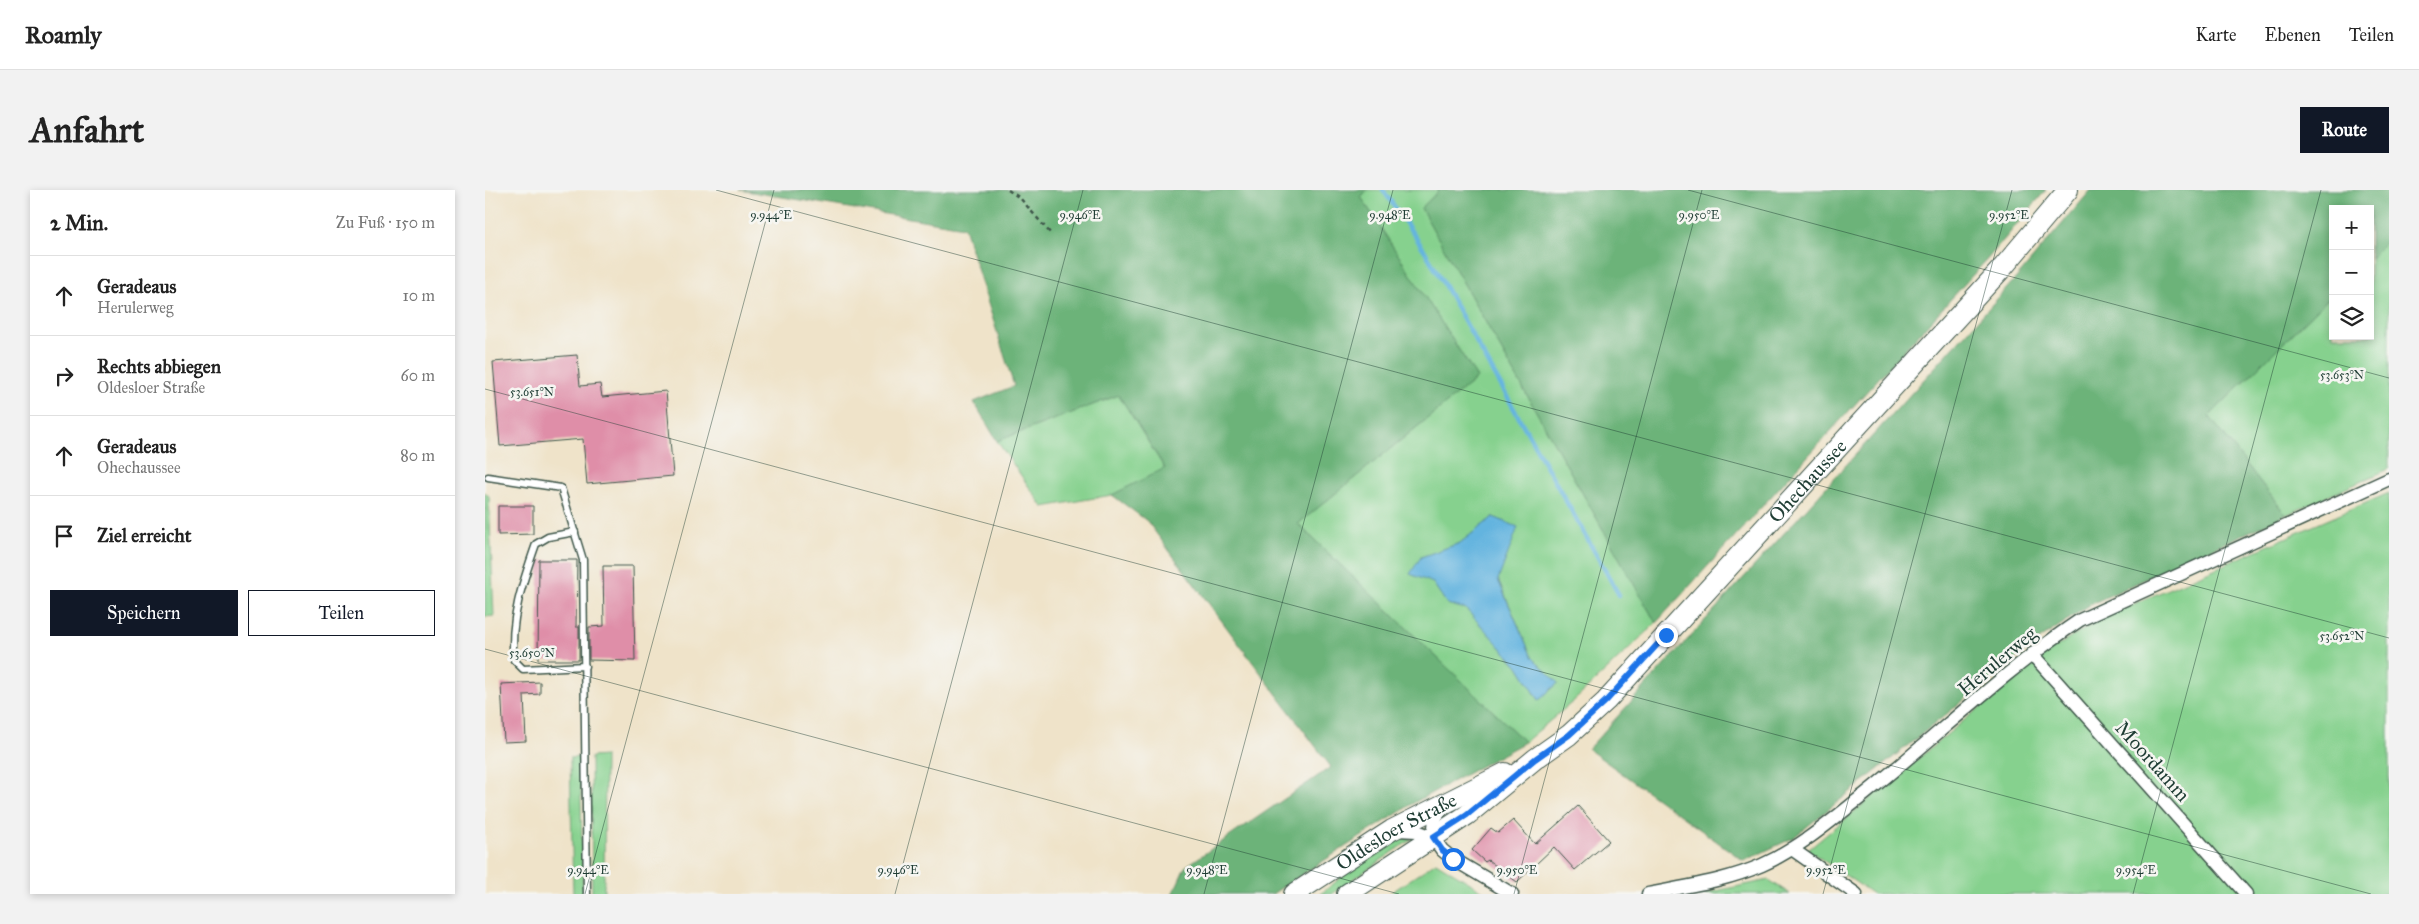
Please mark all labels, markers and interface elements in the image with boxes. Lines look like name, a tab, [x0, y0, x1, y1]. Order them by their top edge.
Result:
text: Roamly	[25, 20, 102, 50]
text: Karte	[2196, 24, 2237, 46]
text: Ebenen	[2265, 24, 2321, 46]
text: Teilen	[2349, 24, 2394, 46]
button: Route	[2300, 107, 2389, 153]
text: Anfahrt	[30, 109, 144, 152]
map controls	[2329, 205, 2374, 340]
button: +	[2329, 205, 2374, 250]
text: 9.944°E	[750, 208, 792, 222]
text: 9.946°E	[1059, 208, 1101, 222]
text: 9.948°E	[1369, 208, 1411, 222]
text: 9.950°E	[1679, 208, 1720, 222]
text: 9.952°E	[1989, 208, 2029, 222]
text: 2 Min.	[50, 210, 108, 236]
text: Zu Fuß · 150 m	[336, 213, 435, 232]
button: −	[2329, 250, 2374, 295]
text: Geradeaus	[97, 275, 176, 298]
icon: ahead	[50, 282, 78, 310]
text: 10 m	[403, 286, 435, 305]
button: layers	[2329, 295, 2374, 340]
text: Herulerweg	[97, 298, 173, 317]
text: Rechts abbiegen	[97, 355, 221, 378]
icon: right	[50, 362, 78, 390]
text: 60 m	[401, 366, 435, 385]
text: 53.653°N	[2320, 368, 2364, 382]
text: Oldesloer Straße	[97, 378, 205, 397]
text: 53.651°N	[510, 385, 554, 399]
street label: Ohechaussee	[1763, 434, 1852, 528]
text: Geradeaus	[97, 435, 176, 458]
icon: ahead	[50, 442, 78, 470]
text: 80 m	[400, 446, 435, 465]
text: Ohechaussee	[97, 458, 181, 477]
icon: arrive	[50, 522, 78, 550]
text: Ziel erreicht	[97, 524, 191, 547]
button: Speichern	[50, 590, 238, 636]
button: Teilen	[248, 590, 435, 636]
street label: Herulerweg	[1953, 621, 2042, 702]
route end	[1655, 624, 1678, 647]
text: 53.652°N	[2319, 629, 2365, 643]
text: 53.650°N	[509, 646, 555, 660]
street label: Moordamm	[2111, 716, 2196, 806]
street label: Oldesloer Straße	[1331, 787, 1460, 875]
route start	[1442, 848, 1465, 871]
text: 9.944°E	[567, 863, 609, 877]
text: 9.946°E	[877, 863, 919, 877]
text: 9.948°E	[1186, 863, 1228, 877]
text: 9.950°E	[1497, 863, 1538, 877]
text: 9.952°E	[1806, 863, 1846, 877]
text: 9.954°E	[2116, 863, 2157, 877]

